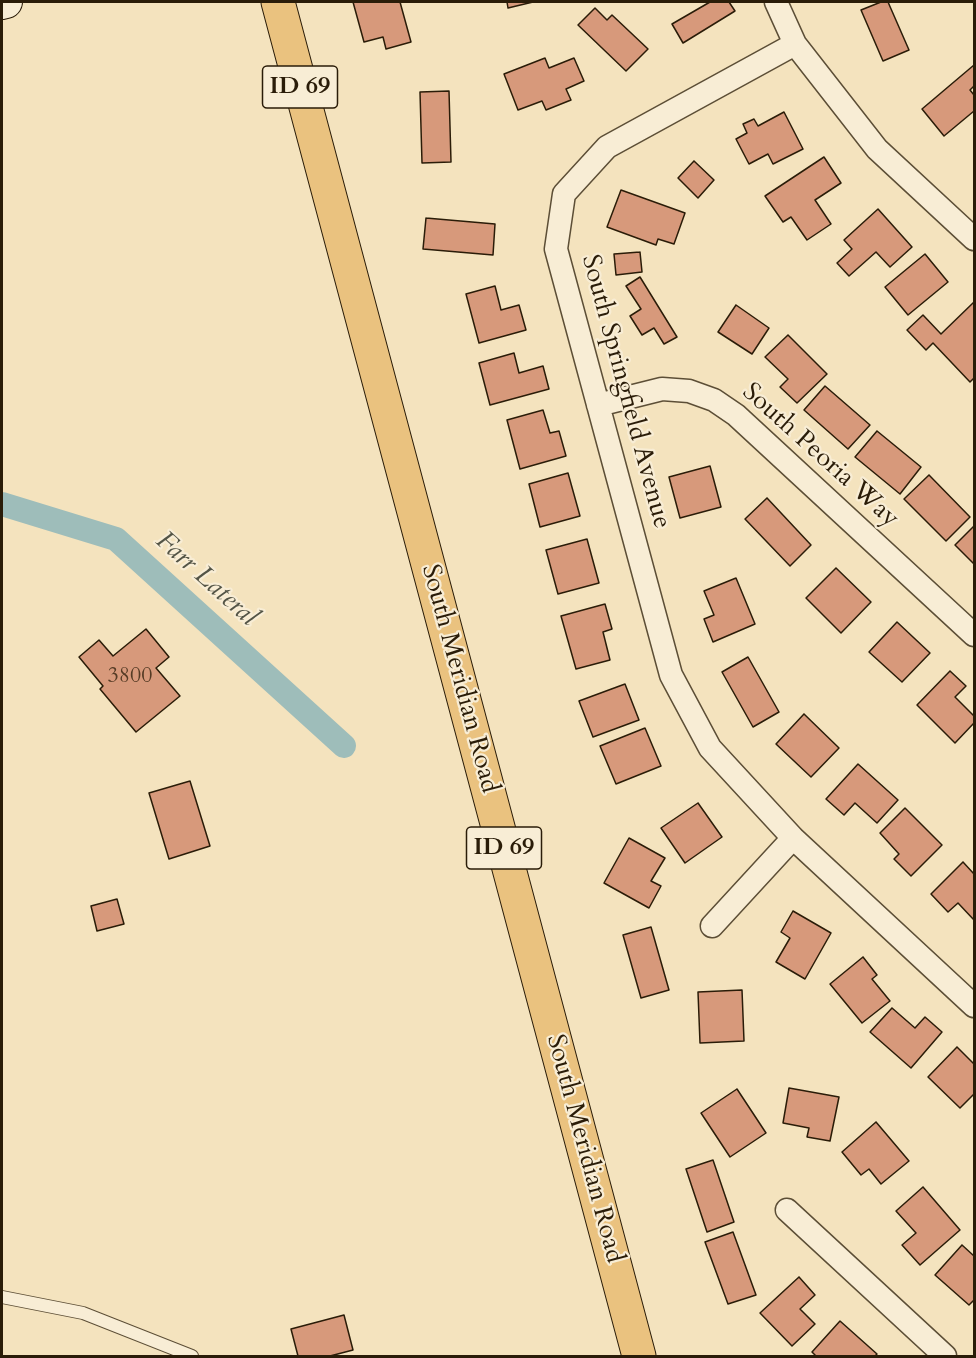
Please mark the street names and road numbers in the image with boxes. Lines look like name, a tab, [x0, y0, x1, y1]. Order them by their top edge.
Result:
road number: ID 69	[262, 66, 338, 108]
street label: South Springfield Avenue	[573, 252, 677, 532]
street label: South Peoria Way	[735, 377, 905, 535]
street label: South Meridian Road	[413, 561, 505, 797]
road number: ID 69	[466, 827, 542, 869]
street label: South Meridian Road	[538, 1031, 630, 1267]

